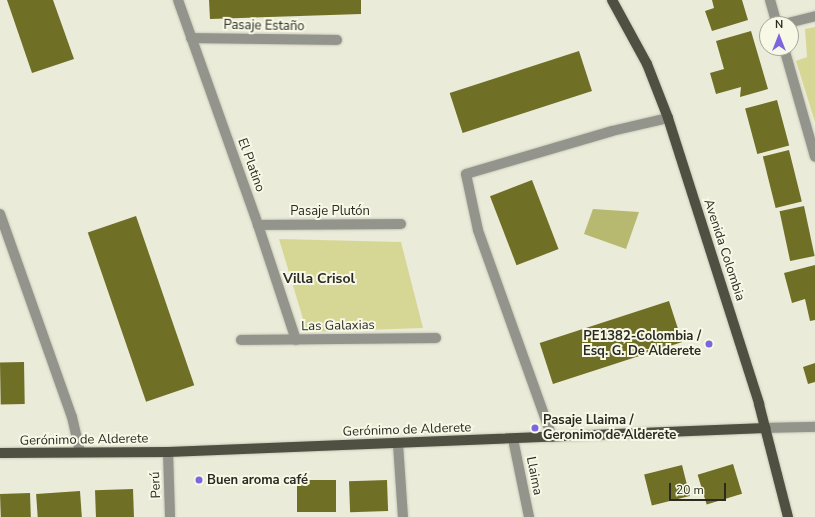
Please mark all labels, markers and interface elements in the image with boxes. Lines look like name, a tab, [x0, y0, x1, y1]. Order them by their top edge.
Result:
north arrow	[759, 16, 799, 56]
street label: Pasaje Estaño	[223, 17, 305, 35]
text: N	[775, 17, 783, 32]
street label: El Platino	[234, 136, 268, 194]
street label: Avenida Colombia	[700, 197, 748, 303]
street label: Pasaje Plutón	[290, 203, 370, 219]
district label: Villa Crisol	[283, 271, 355, 287]
street label: Las Galaxias	[301, 318, 375, 334]
place label: PE1382-Colombia / Esq. G. De Alderete	[583, 329, 701, 360]
marker: PE1382-Colombia / Esq. G. De Alderete	[704, 339, 714, 349]
place label: Pasaje Llaima / Geronimo de Alderete	[543, 413, 676, 444]
street label: Gerónimo de Alderete	[342, 420, 472, 440]
marker: Pasaje Llaima / Geronimo de Alderete	[530, 423, 540, 433]
street label: Gerónimo de Alderete	[20, 431, 148, 449]
street label: Llaima	[523, 455, 545, 497]
street label: Perú	[148, 471, 164, 499]
place label: Buen aroma café	[207, 472, 308, 488]
marker: Buen aroma café	[194, 475, 204, 485]
scale bar	[671, 475, 728, 501]
text: 20 m	[676, 482, 704, 498]

